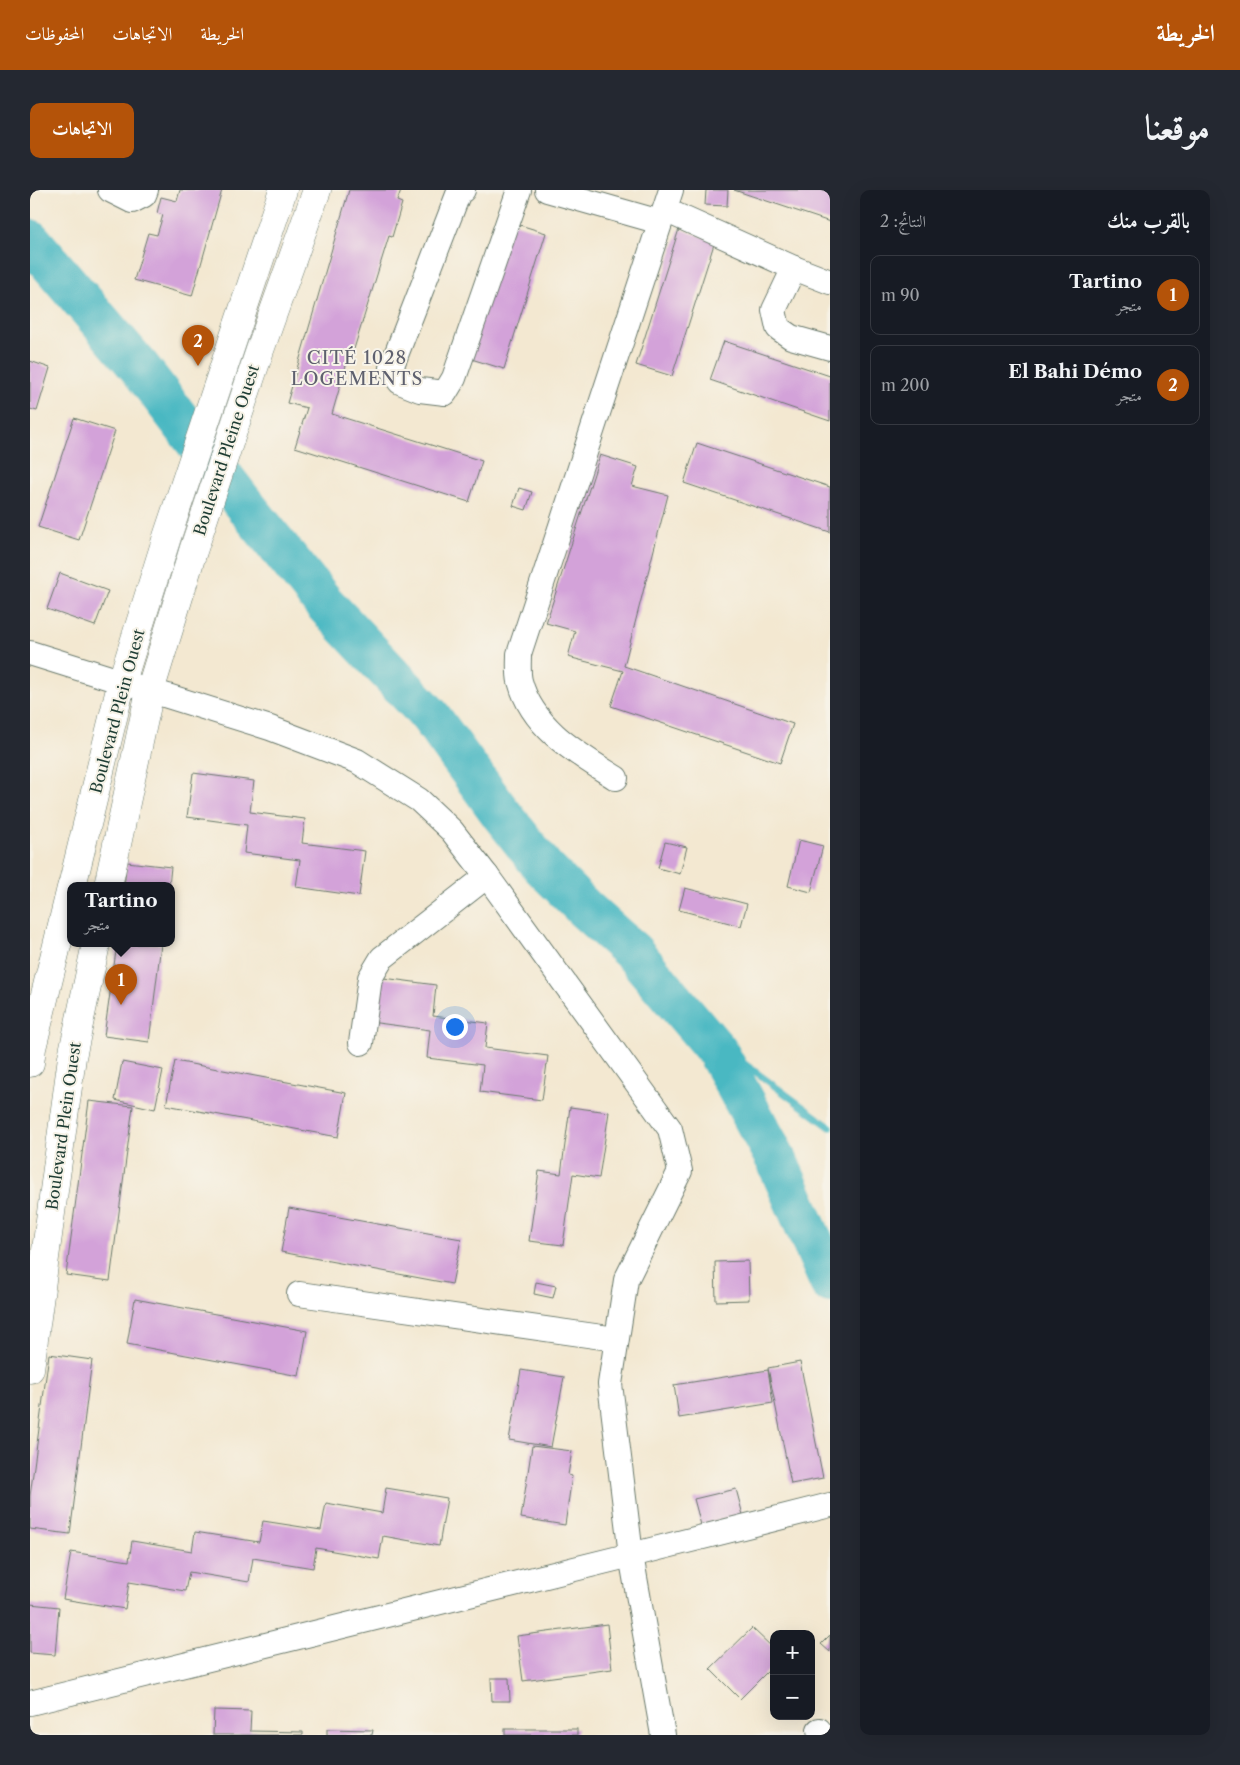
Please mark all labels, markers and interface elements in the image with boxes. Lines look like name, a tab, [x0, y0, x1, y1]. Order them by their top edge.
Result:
text: الخريطة	[1157, 18, 1215, 47]
text: المحفوظات	[25, 23, 84, 45]
text: الاتجاهات	[112, 23, 172, 45]
text: الخريطة	[200, 23, 244, 45]
button: الاتجاهات	[30, 103, 134, 158]
text: موقعنا	[1145, 105, 1210, 148]
text: بالقرب منك	[1107, 208, 1190, 233]
text: النتائج: 2	[880, 211, 926, 231]
text: Tartino	[1069, 270, 1142, 293]
text: 90 m	[881, 285, 920, 305]
text: 1	[1169, 285, 1177, 305]
text: متجر	[1117, 295, 1142, 315]
pin: 2	[182, 325, 214, 366]
district label: CITÉ 1028 LOGEMENTS	[291, 346, 423, 390]
text: El Bahi Démo	[1008, 360, 1142, 383]
street label: Boulevard Pleine Ouest	[189, 362, 263, 538]
text: 200 m	[881, 375, 930, 395]
text: 2	[1168, 375, 1178, 395]
text: متجر	[1117, 385, 1142, 405]
street label: Boulevard Plein Ouest	[85, 626, 149, 795]
popup	[67, 882, 175, 947]
text: Tartino	[85, 889, 157, 912]
text: متجر	[85, 914, 110, 934]
pin: 1	[105, 964, 137, 1005]
your location	[442, 1014, 468, 1040]
street label: Boulevard Plein Ouest	[41, 1040, 85, 1211]
map controls	[770, 1630, 815, 1720]
button: +	[770, 1630, 815, 1675]
button: −	[770, 1675, 815, 1720]

